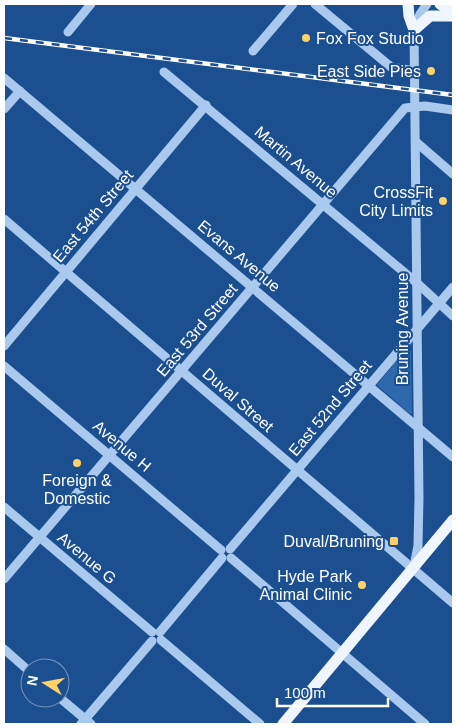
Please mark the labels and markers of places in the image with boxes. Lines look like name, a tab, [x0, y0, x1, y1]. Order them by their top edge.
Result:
place label: Fox Fox Studio	[316, 30, 424, 47]
marker: Fox Fox Studio	[300, 32, 312, 44]
place label: East Side Pies	[317, 63, 421, 80]
marker: East Side Pies	[425, 65, 437, 77]
place label: CrossFit City Limits	[359, 184, 434, 219]
marker: CrossFit City Limits	[437, 195, 449, 207]
marker: Foreign & Domestic	[71, 457, 83, 469]
place label: Foreign & Domestic	[42, 472, 112, 507]
place label: Duval/Bruning	[284, 533, 384, 550]
marker: Duval/Bruning	[388, 535, 400, 547]
place label: Hyde Park Animal Clinic	[260, 568, 353, 603]
marker: Hyde Park Animal Clinic	[356, 579, 368, 591]

